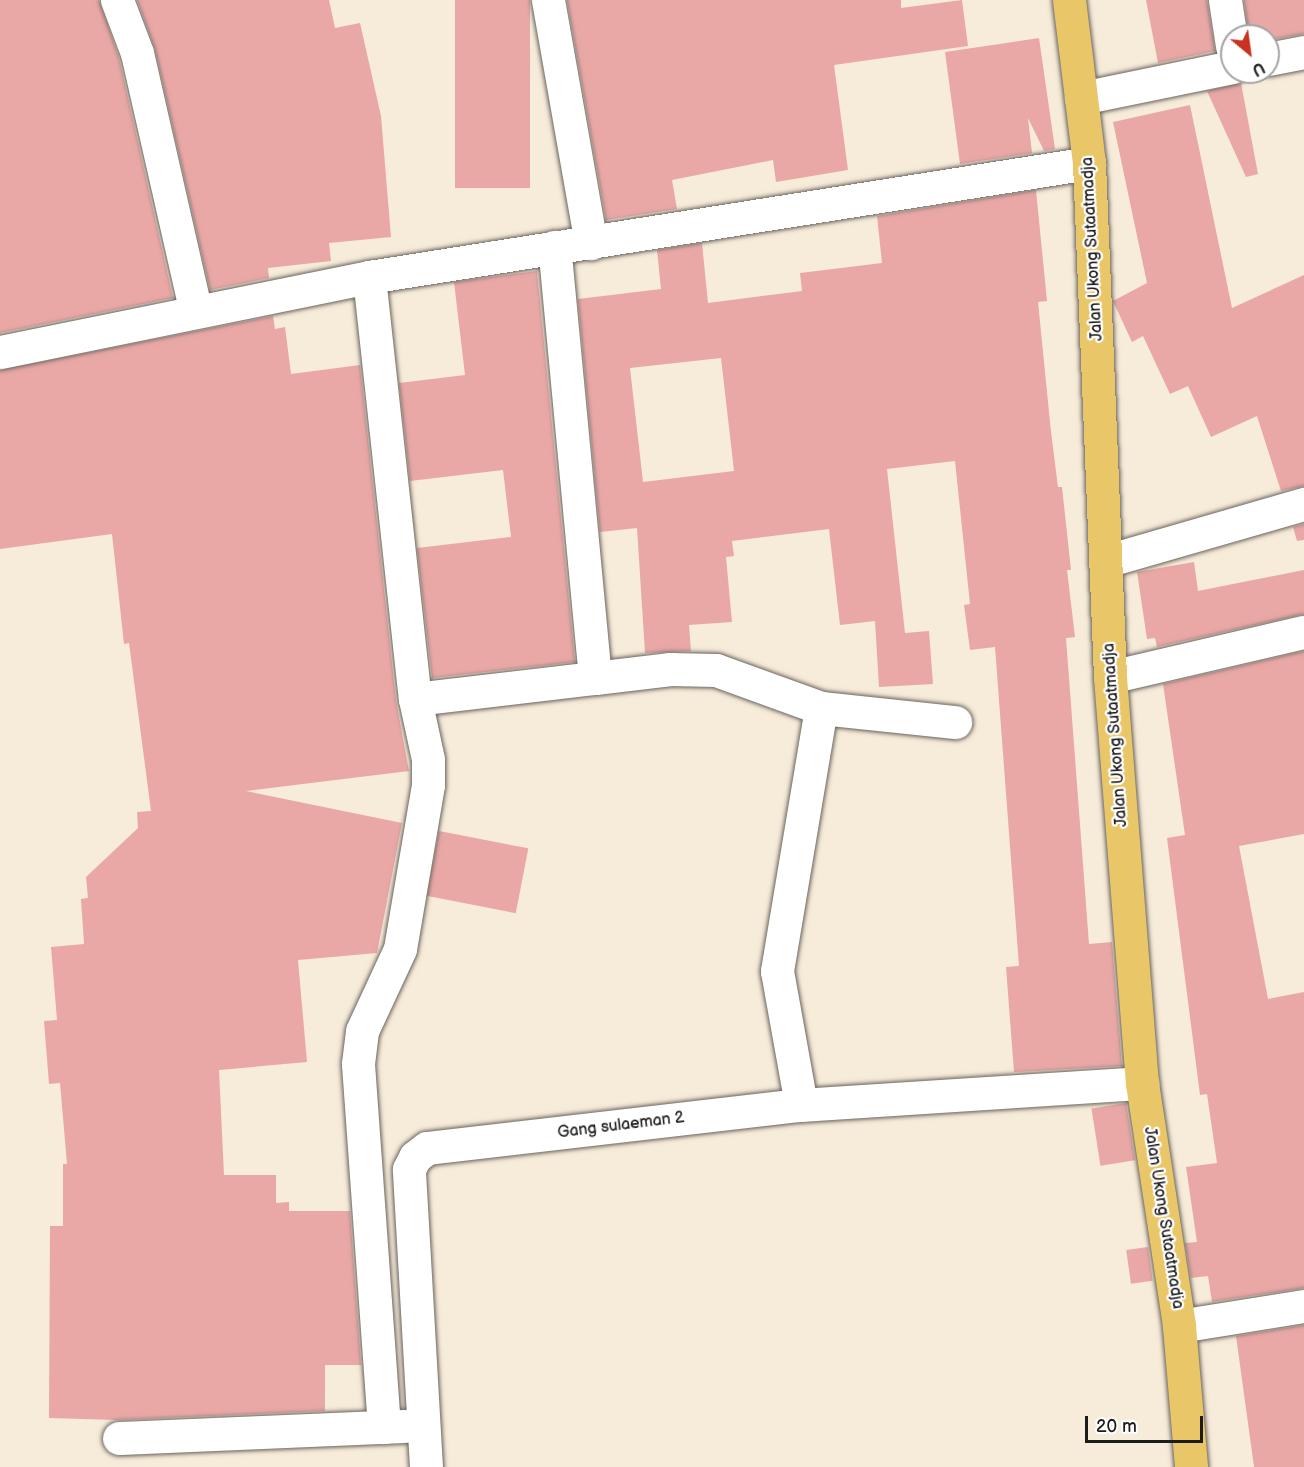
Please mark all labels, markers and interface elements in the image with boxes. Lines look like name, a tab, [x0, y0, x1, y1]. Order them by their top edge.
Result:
north arrow	[1220, 24, 1280, 84]
text: U	[1248, 57, 1268, 80]
street label: Jalan Ukong Sutaatmadja	[1079, 156, 1107, 342]
street label: Jalan Ukong Sutaatmadja	[1100, 642, 1132, 828]
street label: Gang sulaeman 2	[557, 1109, 685, 1143]
street label: Jalan Ukong Sutaatmadja	[1139, 1126, 1187, 1310]
scale bar	[1088, 1404, 1206, 1442]
text: 20 m	[1096, 1416, 1137, 1437]

